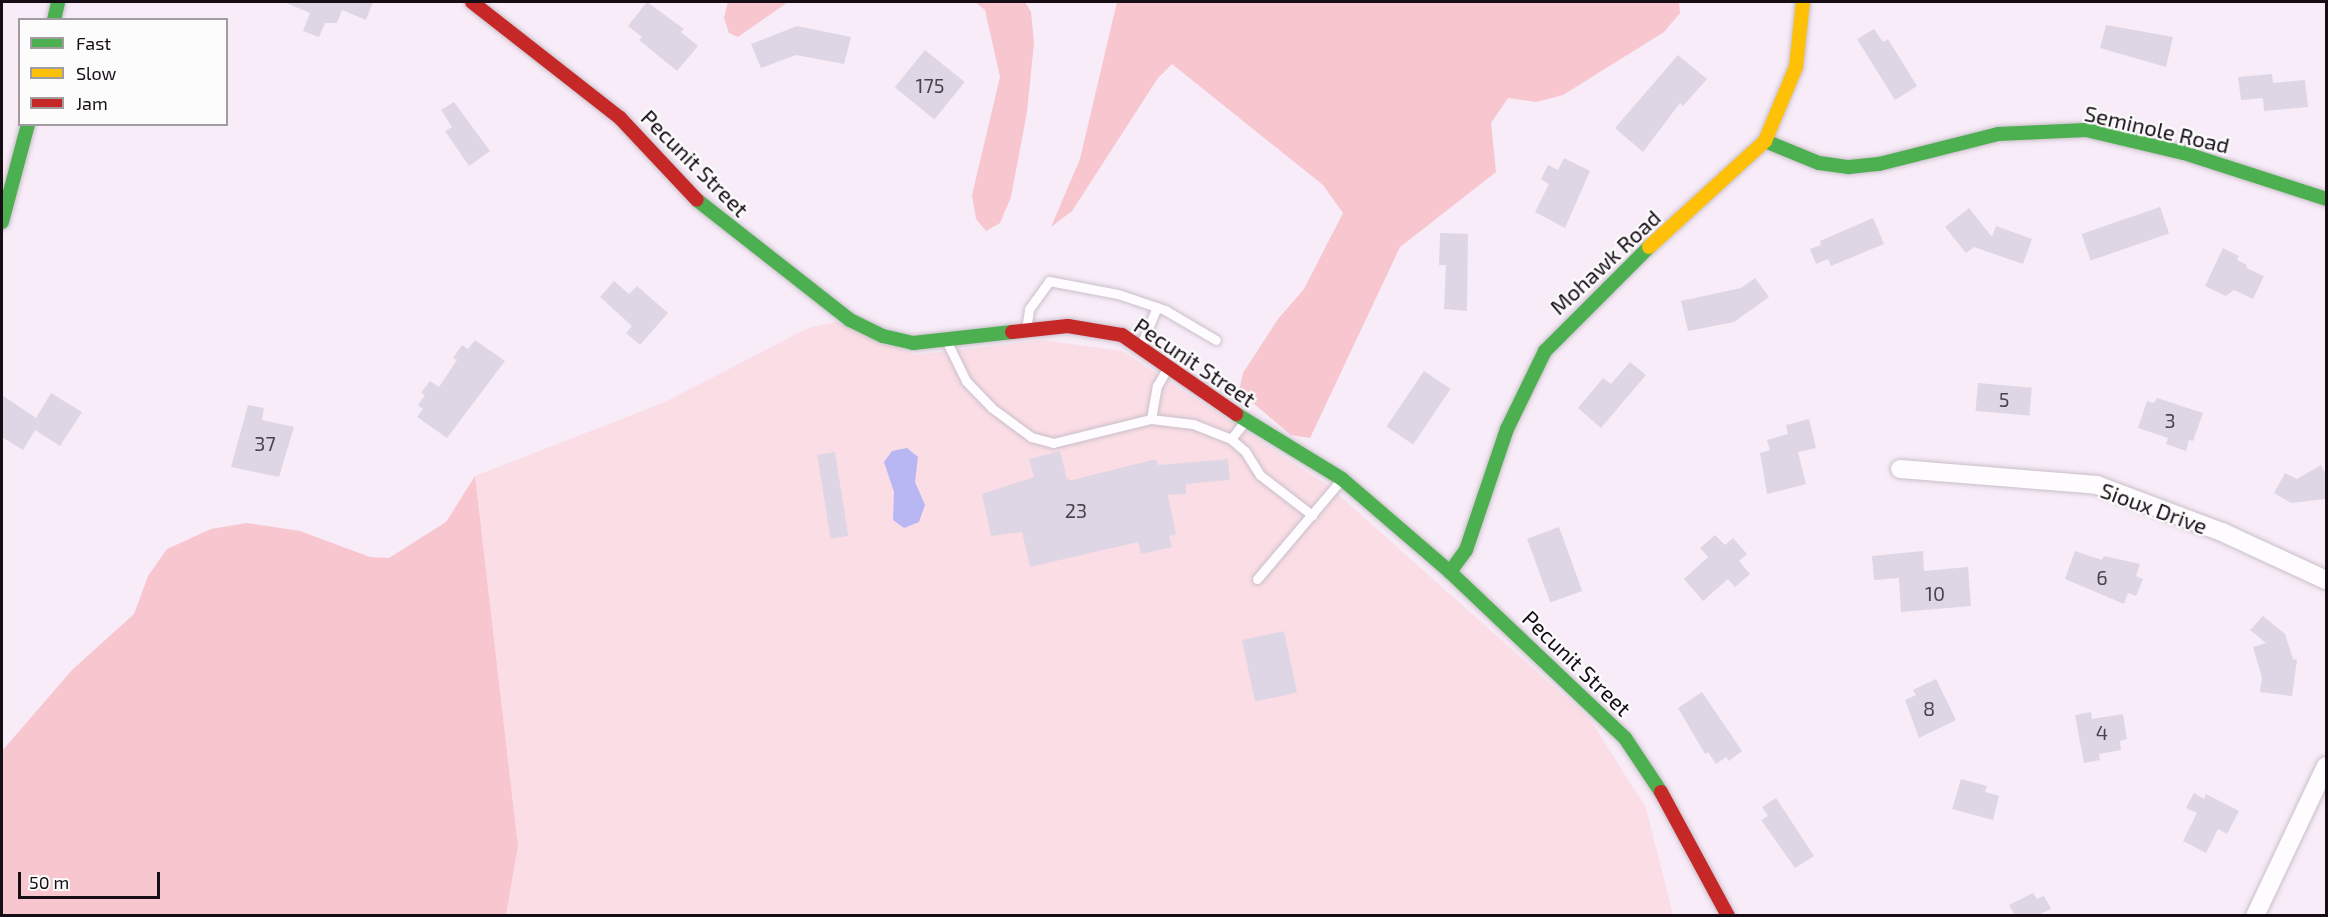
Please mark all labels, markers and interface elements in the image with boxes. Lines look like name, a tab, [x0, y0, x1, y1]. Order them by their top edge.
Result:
legend	[18, 18, 228, 126]
text: Fast	[76, 32, 111, 54]
text: Slow	[76, 62, 116, 84]
house number: 175	[916, 73, 944, 97]
text: Jam	[76, 92, 108, 114]
street label: Seminole Road	[2082, 99, 2232, 159]
street label: Pecunit Street	[636, 104, 754, 222]
street label: Mohawk Road	[1544, 204, 1666, 320]
street label: Pecunit Street	[1129, 312, 1261, 412]
house number: 5	[1999, 387, 2009, 411]
house number: 3	[2164, 408, 2176, 432]
house number: 37	[254, 431, 276, 455]
street label: Sioux Drive	[2097, 477, 2211, 539]
house number: 23	[1065, 498, 1087, 522]
house number: 6	[2096, 565, 2108, 589]
house number: 10	[1925, 581, 1945, 605]
street label: Pecunit Street	[1517, 605, 1637, 721]
house number: 8	[1923, 696, 1935, 720]
house number: 4	[2096, 720, 2108, 744]
scale bar	[21, 860, 164, 898]
text: 50 m	[29, 871, 69, 893]

